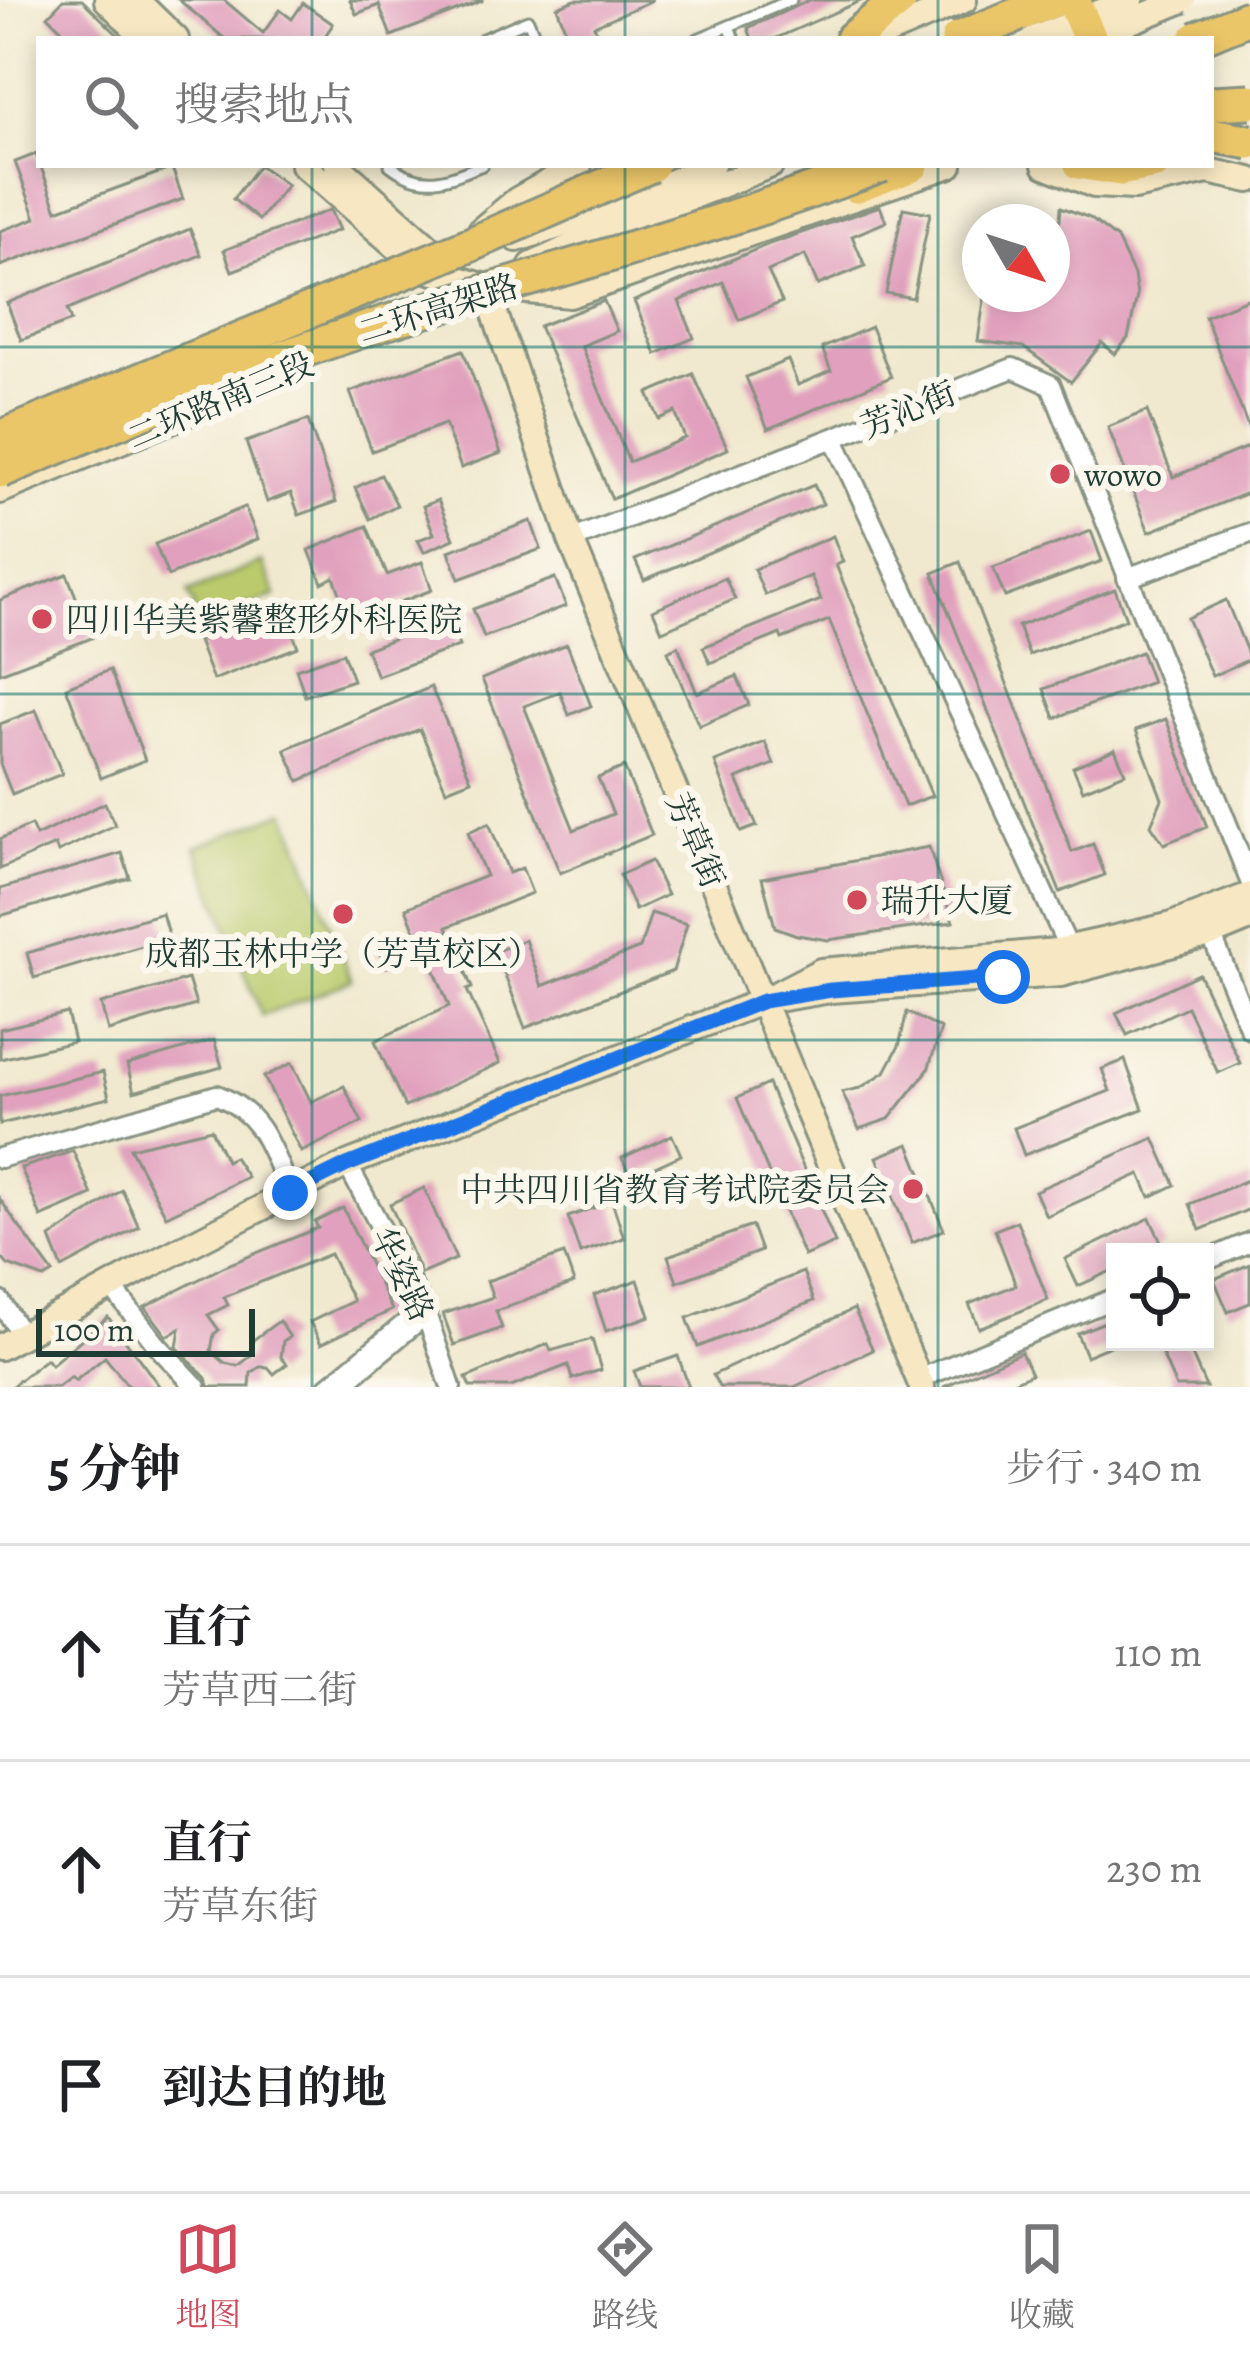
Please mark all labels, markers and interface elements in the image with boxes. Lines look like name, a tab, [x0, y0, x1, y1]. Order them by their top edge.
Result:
search box	[36, 36, 1214, 168]
icon: search	[78, 69, 144, 135]
text: 搜索地点	[174, 74, 354, 136]
north arrow	[962, 204, 1070, 312]
street label: 二环高架路	[353, 263, 524, 354]
street label: 二环路南三段	[120, 341, 320, 460]
street label: 芳沁街	[854, 370, 963, 449]
place label: wowo	[1083, 452, 1162, 497]
marker: wowo	[1047, 461, 1073, 487]
place label: 四川华美紫馨整形外科医院	[66, 597, 462, 642]
marker: 四川华美紫馨整形外科医院	[29, 606, 55, 632]
street label: 芳草街	[655, 786, 736, 895]
place label: 瑞升大厦	[881, 878, 1013, 923]
marker: 瑞升大厦	[844, 887, 870, 913]
marker: 成都玉林中学（芳草校区）	[330, 901, 356, 927]
place label: 成都玉林中学（芳草校区）	[145, 931, 541, 976]
route start	[976, 950, 1030, 1004]
route end	[263, 1166, 317, 1220]
place label: 中共四川省教育考试院委员会	[460, 1167, 889, 1212]
marker: 中共四川省教育考试院委员会	[900, 1176, 926, 1202]
street label: 华姿路	[361, 1220, 444, 1329]
map controls	[1106, 1243, 1214, 1351]
button: locate	[1106, 1243, 1214, 1351]
scale bar	[36, 1303, 255, 1356]
text: 100 m	[54, 1307, 134, 1352]
text: 5 分钟	[48, 1434, 181, 1504]
text: 步行 · 340 m	[1006, 1441, 1202, 1494]
text: 直行	[162, 1596, 252, 1658]
icon: ahead	[48, 1620, 114, 1686]
text: 110 m	[1114, 1626, 1202, 1679]
text: 芳草西二街	[162, 1663, 357, 1716]
text: 直行	[162, 1812, 252, 1874]
icon: ahead	[48, 1836, 114, 1902]
text: 230 m	[1106, 1842, 1202, 1895]
text: 芳草东街	[162, 1879, 318, 1932]
icon: arrive	[48, 2052, 114, 2118]
text: 到达目的地	[162, 2057, 387, 2119]
tab: 地图	[175, 2216, 241, 2337]
tab: 路线	[592, 2216, 658, 2337]
tab: 收藏	[1009, 2216, 1075, 2337]

